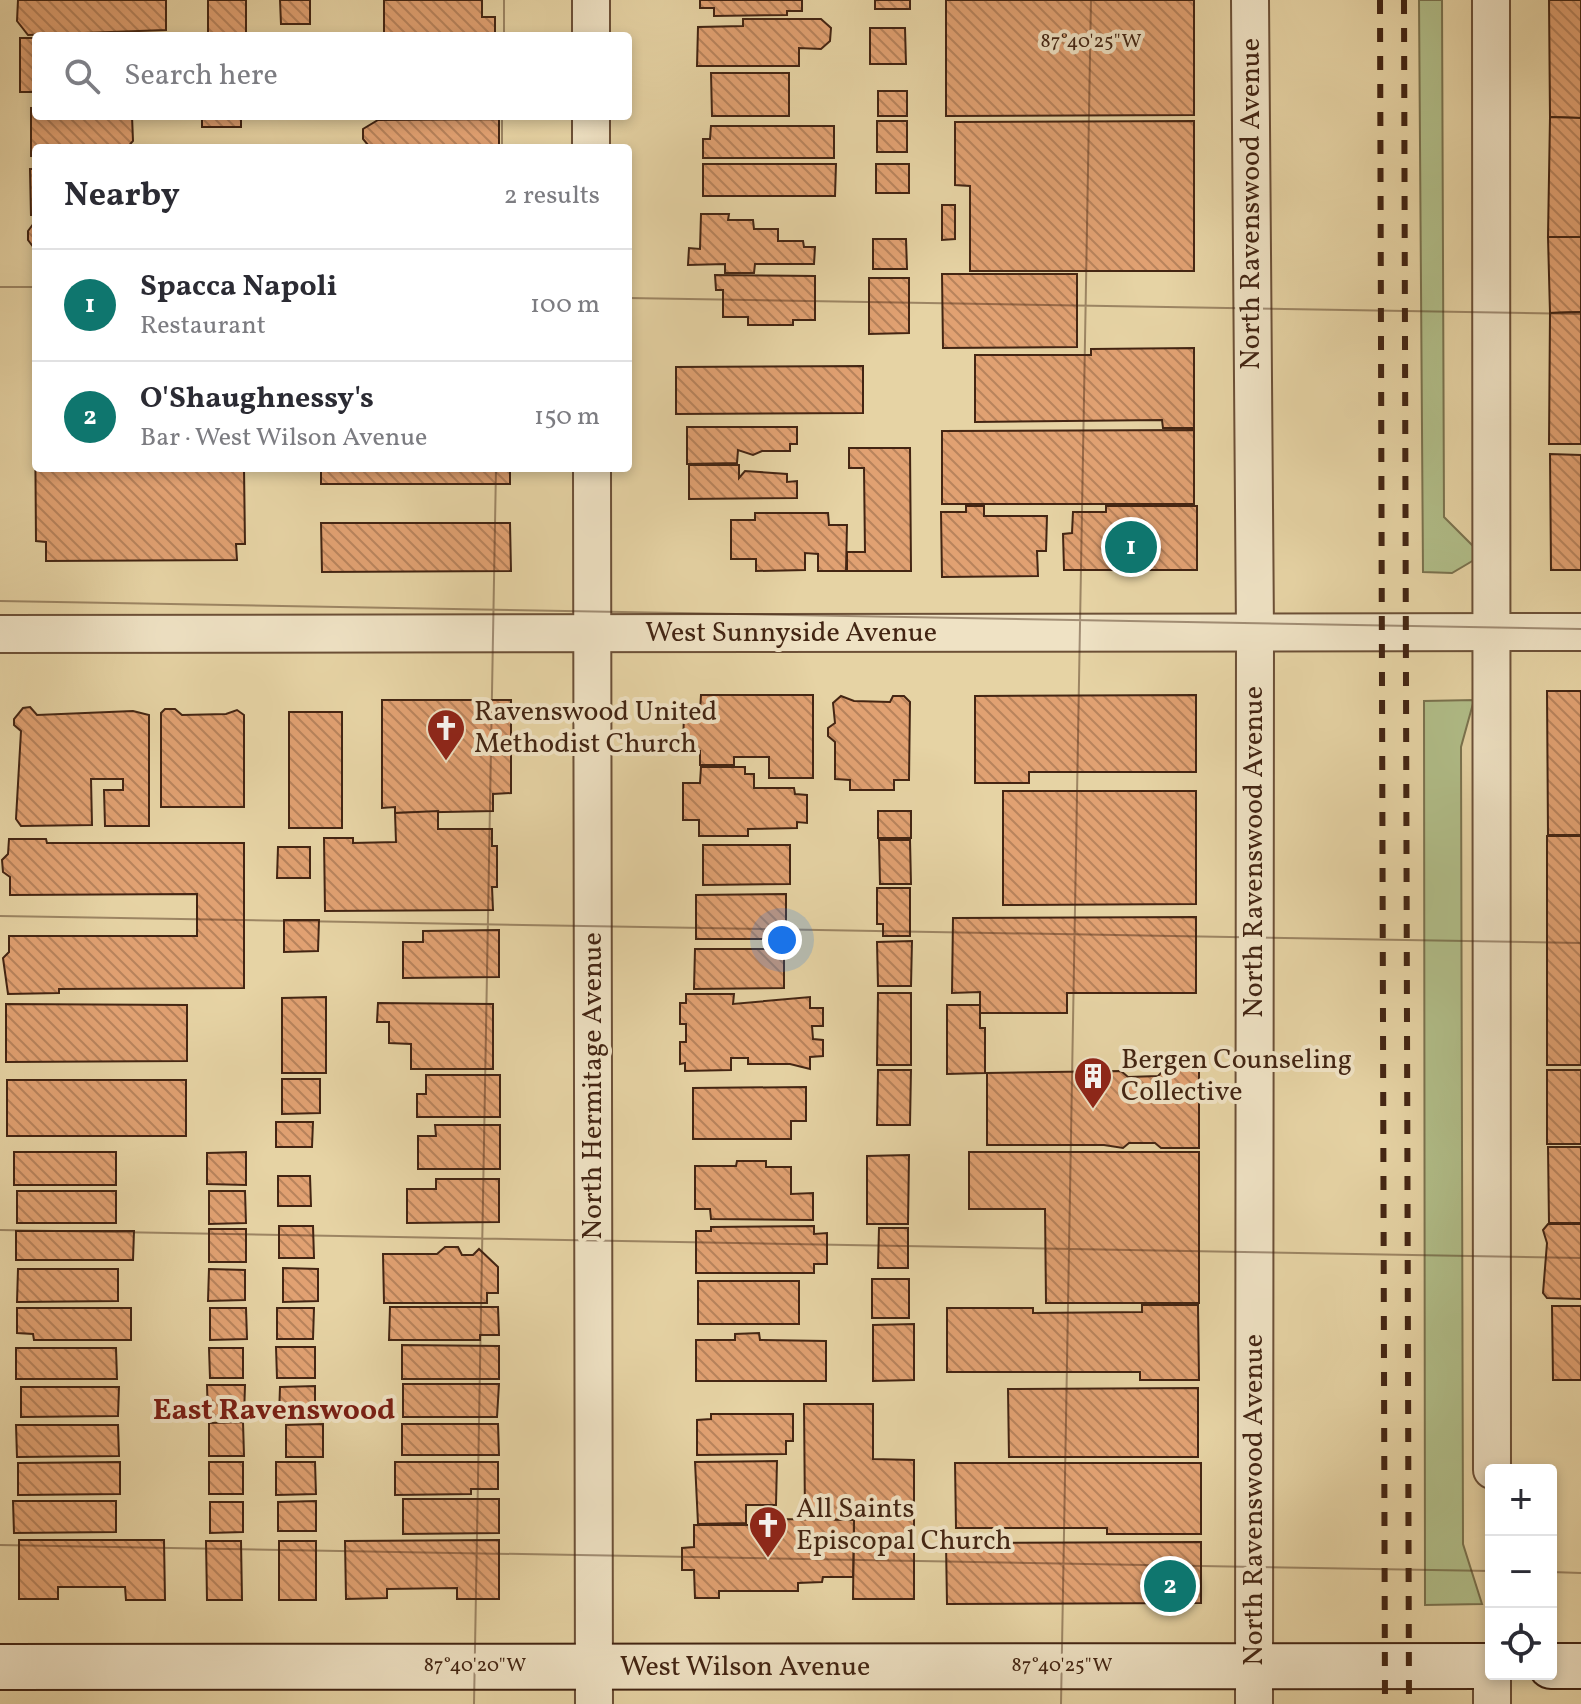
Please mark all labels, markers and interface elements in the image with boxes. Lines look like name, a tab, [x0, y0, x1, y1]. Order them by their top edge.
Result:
text: 87°40'25"W	[1041, 28, 1141, 56]
search box	[32, 32, 632, 120]
street label: North Ravenswood Avenue	[1232, 38, 1271, 370]
icon: search	[60, 54, 104, 98]
text: Search here	[124, 55, 278, 97]
text: Nearby	[64, 173, 180, 220]
text: 2 results	[504, 178, 600, 214]
text: Spacca Napoli	[140, 266, 337, 308]
text: 1	[85, 287, 95, 323]
text: 100 m	[530, 287, 600, 323]
text: Restaurant	[140, 308, 266, 344]
text: O'Shaughnessy's	[140, 378, 374, 420]
text: 2	[83, 399, 97, 435]
text: 150 m	[534, 399, 600, 435]
text: Bar · West Wilson Avenue	[140, 420, 427, 456]
pin: 1	[1105, 517, 1157, 577]
street label: West Sunnyside Avenue	[645, 614, 937, 653]
street label: North Ravenswood Avenue	[1235, 686, 1274, 1018]
place label: Ravenswood United Methodist Church	[474, 693, 717, 764]
church icon: Ravenswood United Methodist Church	[425, 707, 467, 762]
your location	[762, 920, 802, 960]
street label: North Hermitage Avenue	[574, 932, 613, 1240]
place label: Bergen Counseling Collective	[1121, 1041, 1352, 1112]
building icon: Bergen Counseling Collective	[1072, 1055, 1114, 1110]
street label: North Ravenswood Avenue	[1235, 1334, 1274, 1666]
district label: East Ravenswood	[153, 1390, 395, 1432]
map controls	[1485, 1464, 1557, 1680]
button: +	[1485, 1464, 1557, 1536]
place label: All Saints Episcopal Church	[796, 1490, 1012, 1561]
church icon: All Saints Episcopal Church	[747, 1504, 789, 1559]
button: −	[1485, 1536, 1557, 1608]
pin: 2	[1144, 1556, 1196, 1616]
button: locate	[1485, 1608, 1557, 1680]
street label: West Wilson Avenue	[620, 1648, 870, 1687]
text: 87°40'20"W	[424, 1652, 526, 1680]
text: 87°40'25"W	[1012, 1652, 1112, 1680]

